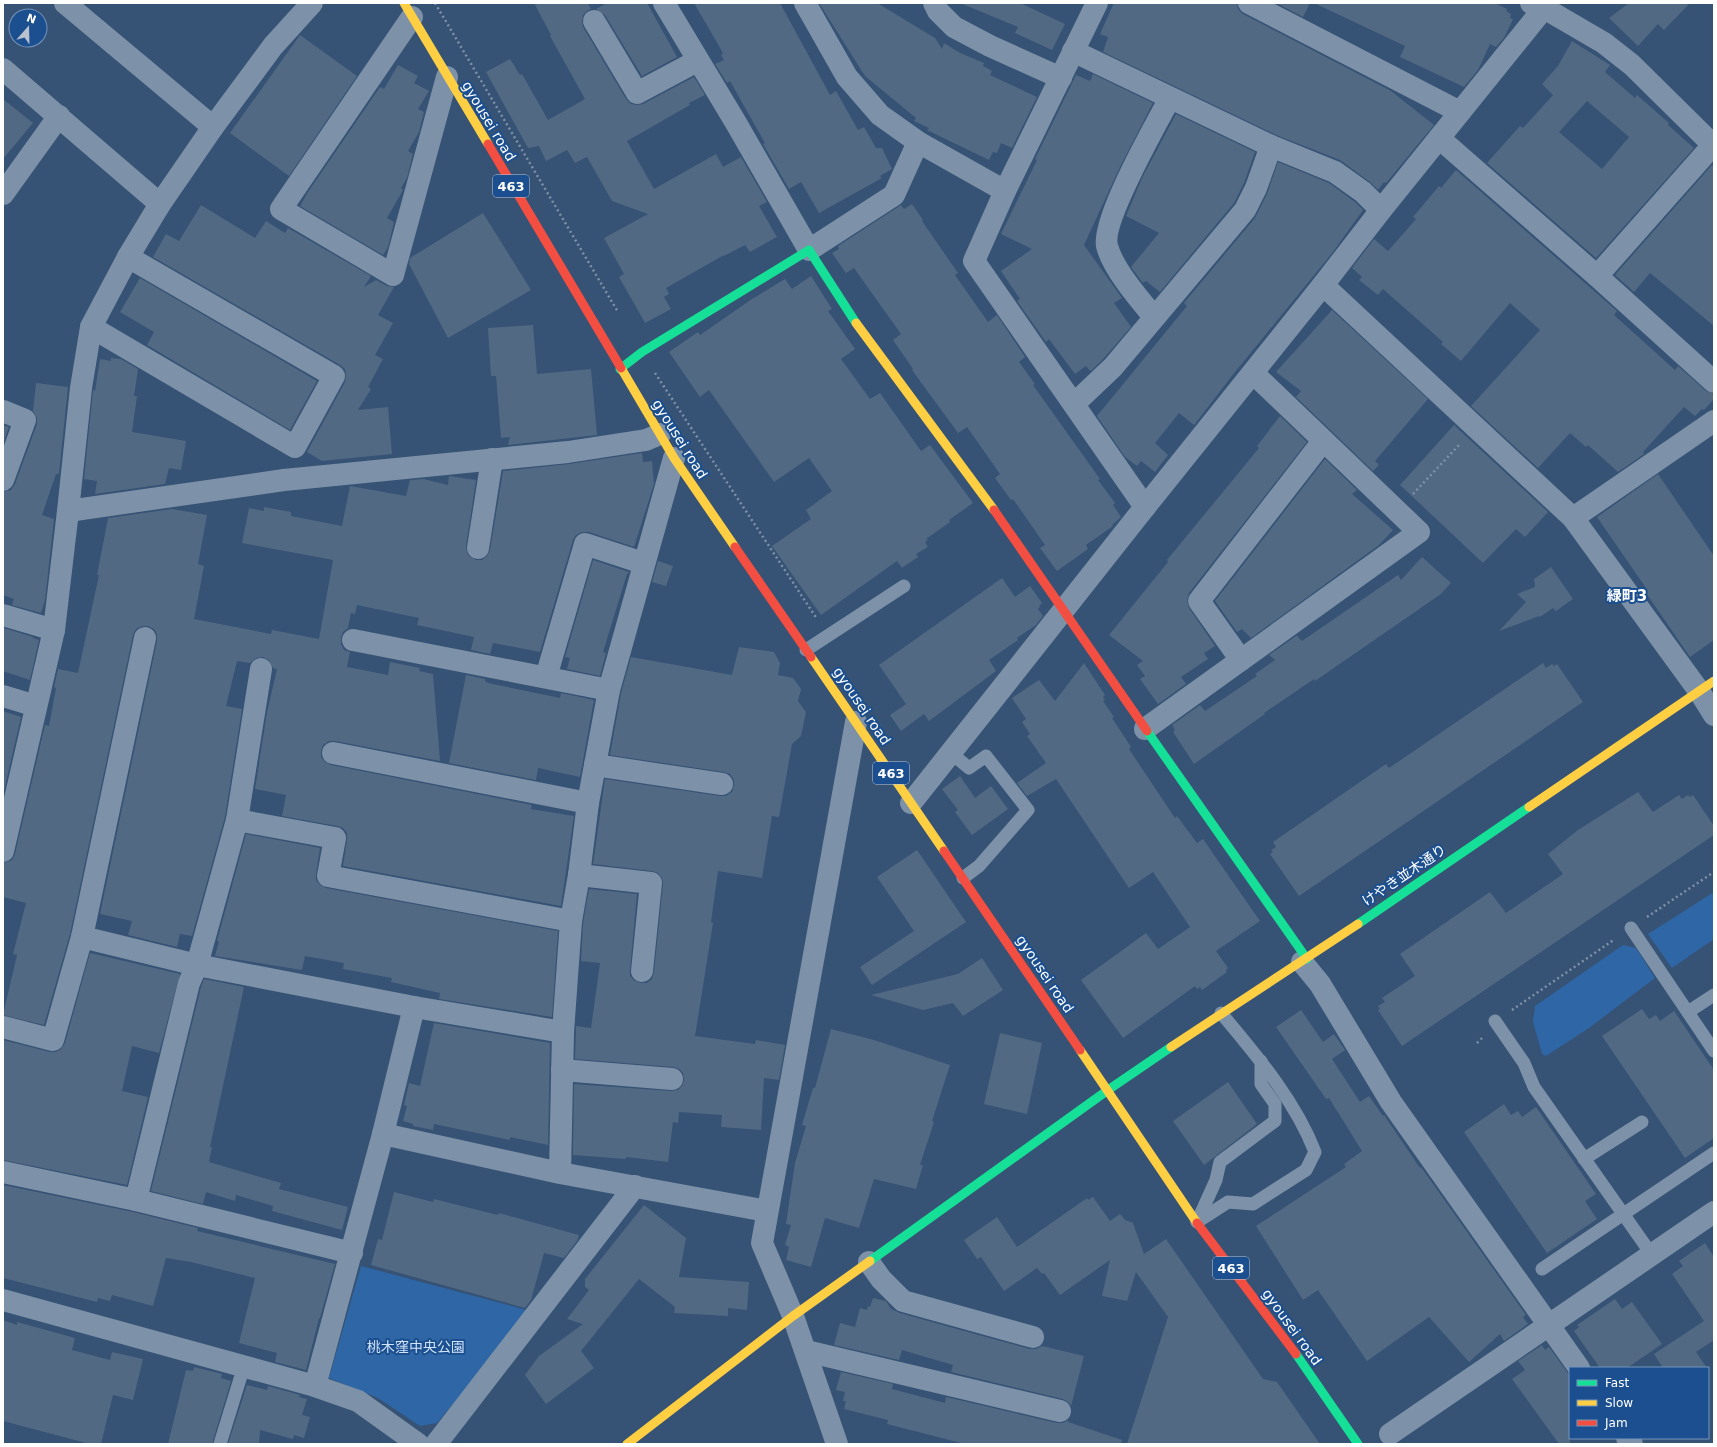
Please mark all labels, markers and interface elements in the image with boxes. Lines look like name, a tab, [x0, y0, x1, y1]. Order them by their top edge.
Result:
north arrow	[8, 8, 48, 48]
text: N	[25, 11, 38, 27]
street label: gyousei road	[459, 78, 519, 164]
road number: 463	[493, 175, 529, 197]
street label: gyousei road	[649, 396, 711, 482]
district label: 緑町3	[1607, 587, 1647, 605]
street label: gyousei road	[830, 664, 894, 748]
road number: 463	[873, 762, 909, 784]
street label: けやき並木通り	[1359, 841, 1449, 909]
street label: gyousei road	[1013, 932, 1077, 1016]
road number: 463	[1213, 1257, 1249, 1279]
street label: gyousei road	[1259, 1286, 1325, 1368]
park label: 桃木窪中央公園	[367, 1339, 465, 1355]
legend	[1569, 1367, 1709, 1439]
text: Fast	[1605, 1376, 1629, 1390]
text: Slow	[1605, 1396, 1633, 1410]
text: Jam	[1604, 1416, 1628, 1430]

